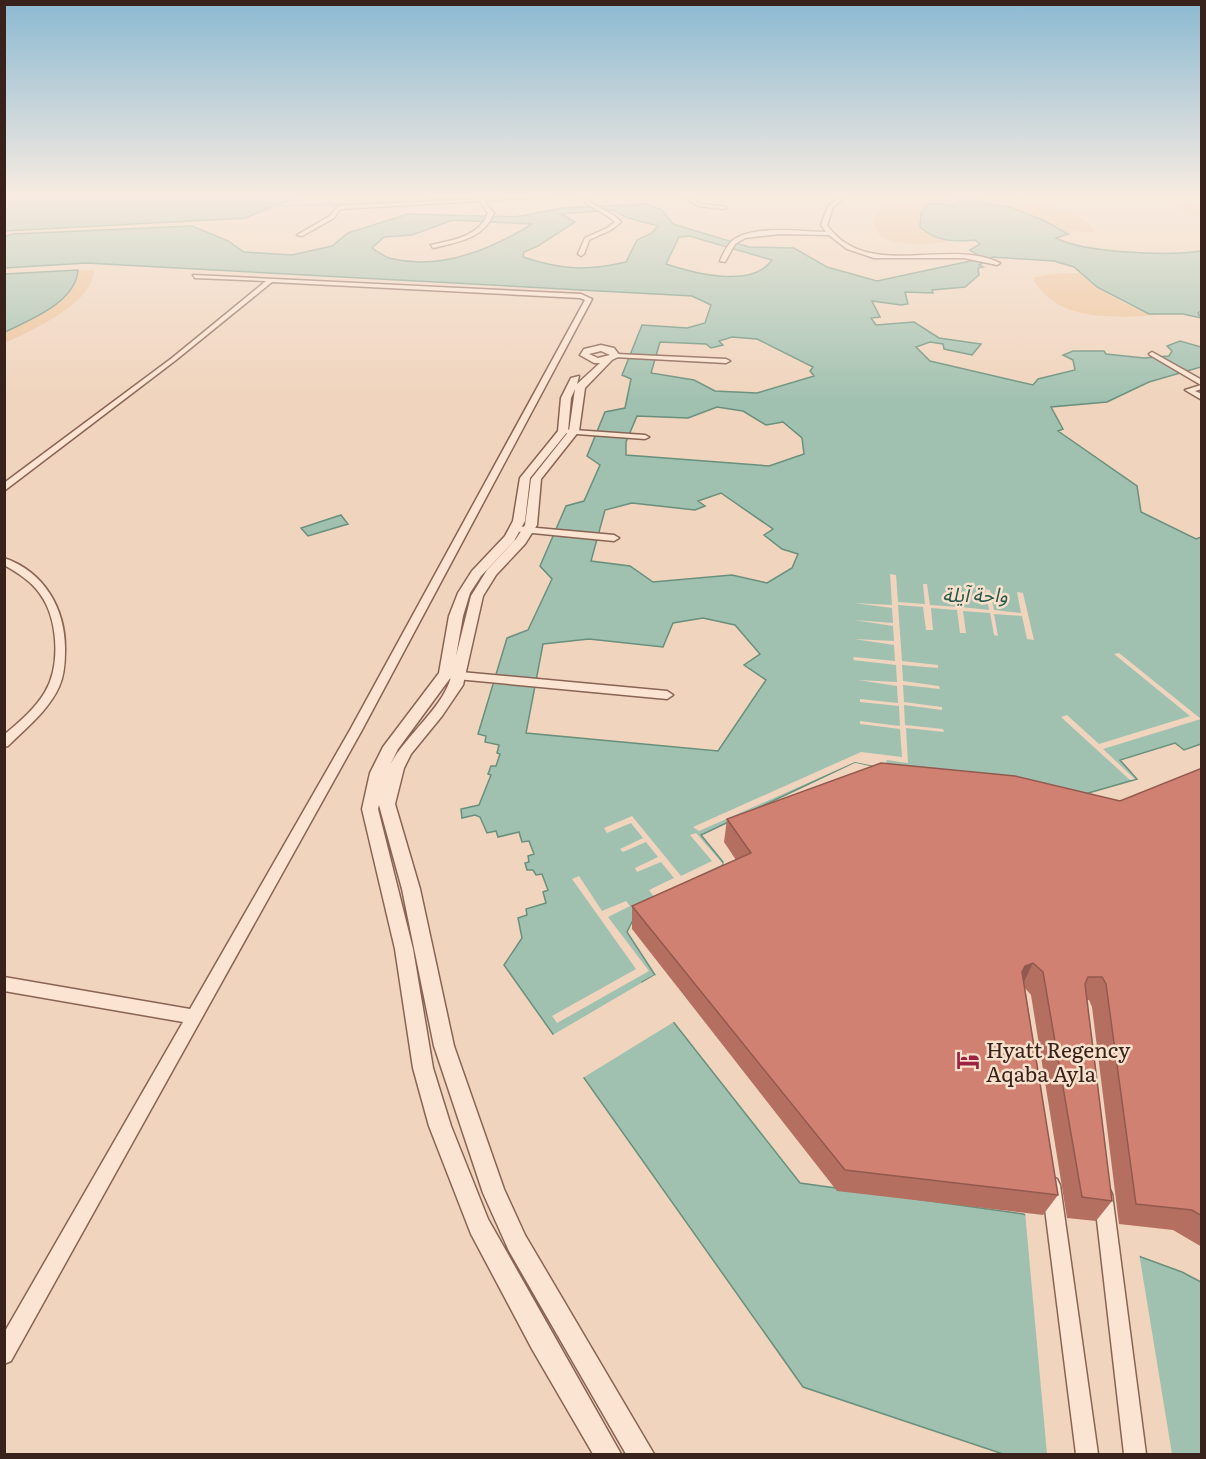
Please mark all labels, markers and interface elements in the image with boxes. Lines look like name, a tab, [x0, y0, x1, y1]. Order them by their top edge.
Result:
water label: واحة آيلة	[942, 578, 1008, 608]
place label: Hyatt Regency Aqaba Ayla	[986, 1033, 1131, 1088]
hotel icon: Hyatt Regency Aqaba Ayla	[955, 1047, 981, 1073]

